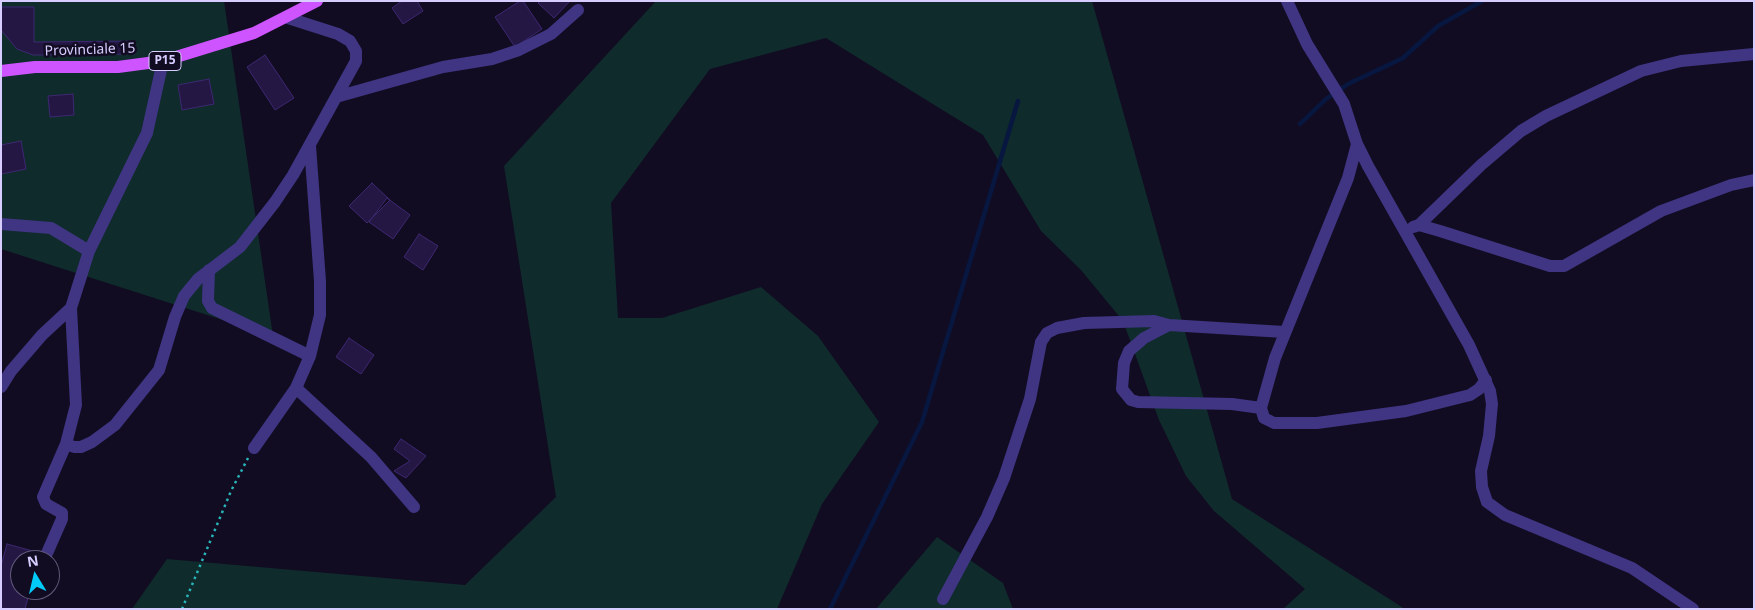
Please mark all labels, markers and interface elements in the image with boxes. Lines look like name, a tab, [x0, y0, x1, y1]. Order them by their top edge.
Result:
street label: Provinciale 15	[44, 40, 136, 60]
road number: P15	[149, 51, 181, 70]
north arrow	[10, 550, 60, 600]
text: N	[26, 550, 40, 571]

